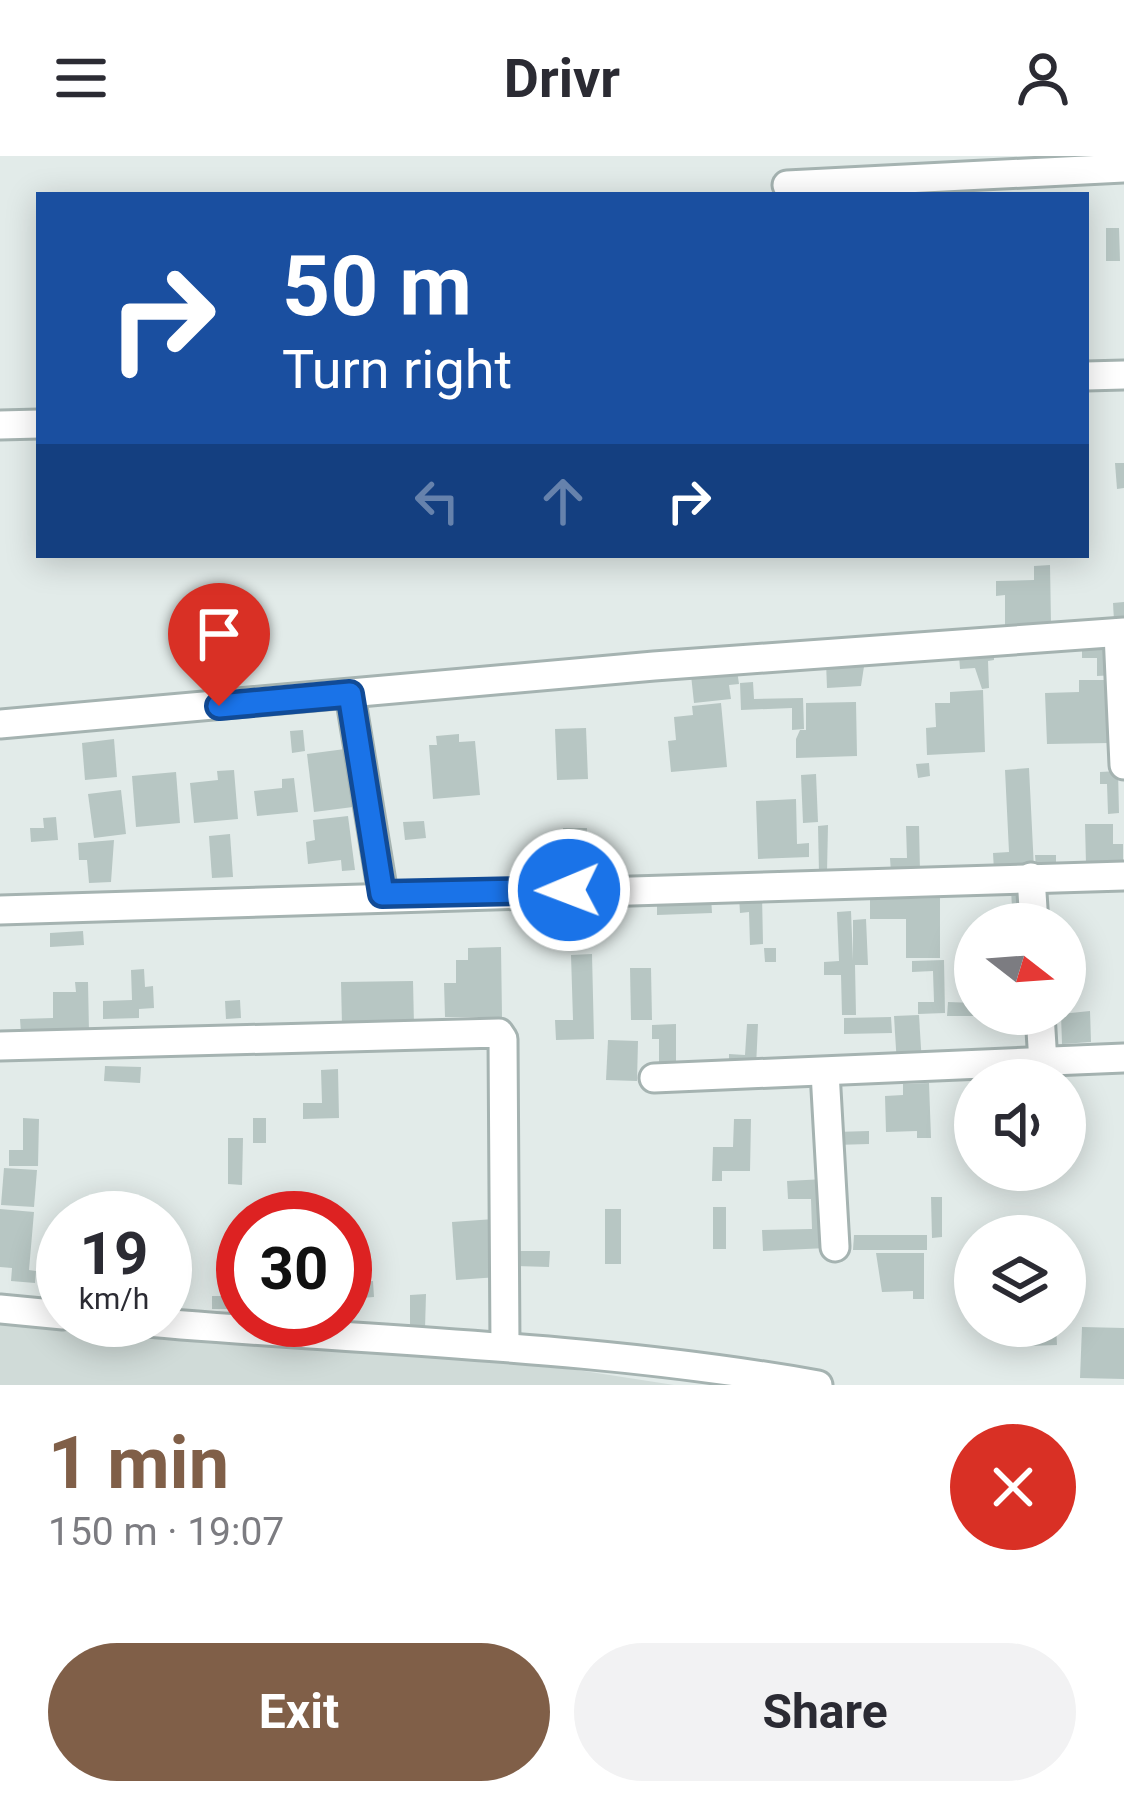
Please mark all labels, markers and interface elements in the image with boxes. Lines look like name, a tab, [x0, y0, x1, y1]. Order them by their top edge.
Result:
icon: menu	[48, 45, 114, 111]
icon: person	[1010, 45, 1076, 111]
text: Drivr	[504, 47, 620, 110]
text: 50 m	[282, 237, 472, 336]
icon: right	[84, 240, 240, 396]
text: Turn right	[282, 338, 512, 401]
icon: left	[404, 468, 470, 534]
icon: ahead	[530, 468, 596, 534]
icon: right	[656, 468, 722, 534]
pin	[168, 583, 270, 706]
icon: arrive	[186, 601, 252, 667]
position arrow	[506, 827, 632, 953]
north arrow	[954, 903, 1086, 1035]
map controls	[954, 903, 1086, 1347]
button: sound	[954, 1059, 1086, 1191]
speed limit sign: 30	[216, 1191, 372, 1347]
button: layers	[954, 1215, 1086, 1347]
text: 19	[80, 1218, 148, 1289]
text: km/h	[79, 1281, 149, 1316]
text: 1 min	[48, 1421, 229, 1506]
button: close	[950, 1424, 1076, 1550]
text: 150 m · 19:07	[48, 1509, 284, 1555]
button: Exit	[48, 1643, 550, 1781]
button: Share	[574, 1643, 1076, 1781]

